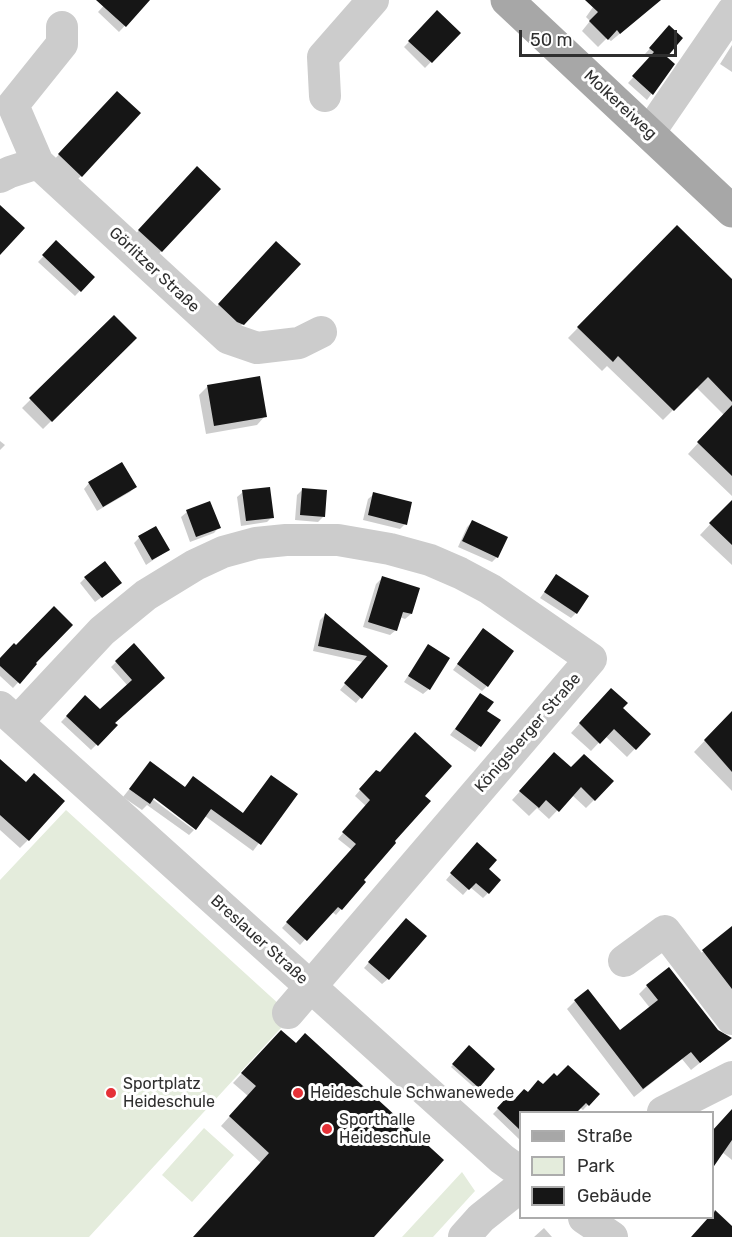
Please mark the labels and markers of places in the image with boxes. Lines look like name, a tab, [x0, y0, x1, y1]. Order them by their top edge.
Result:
place label: Sportplatz Heideschule	[123, 1074, 215, 1112]
place label: Heideschule Schwanewede	[310, 1083, 514, 1103]
marker: Sportplatz Heideschule	[104, 1086, 118, 1100]
marker: Heideschule Schwanewede	[291, 1086, 305, 1100]
place label: Sporthalle Heideschule	[339, 1110, 431, 1148]
marker: Sporthalle Heideschule	[320, 1122, 334, 1136]

